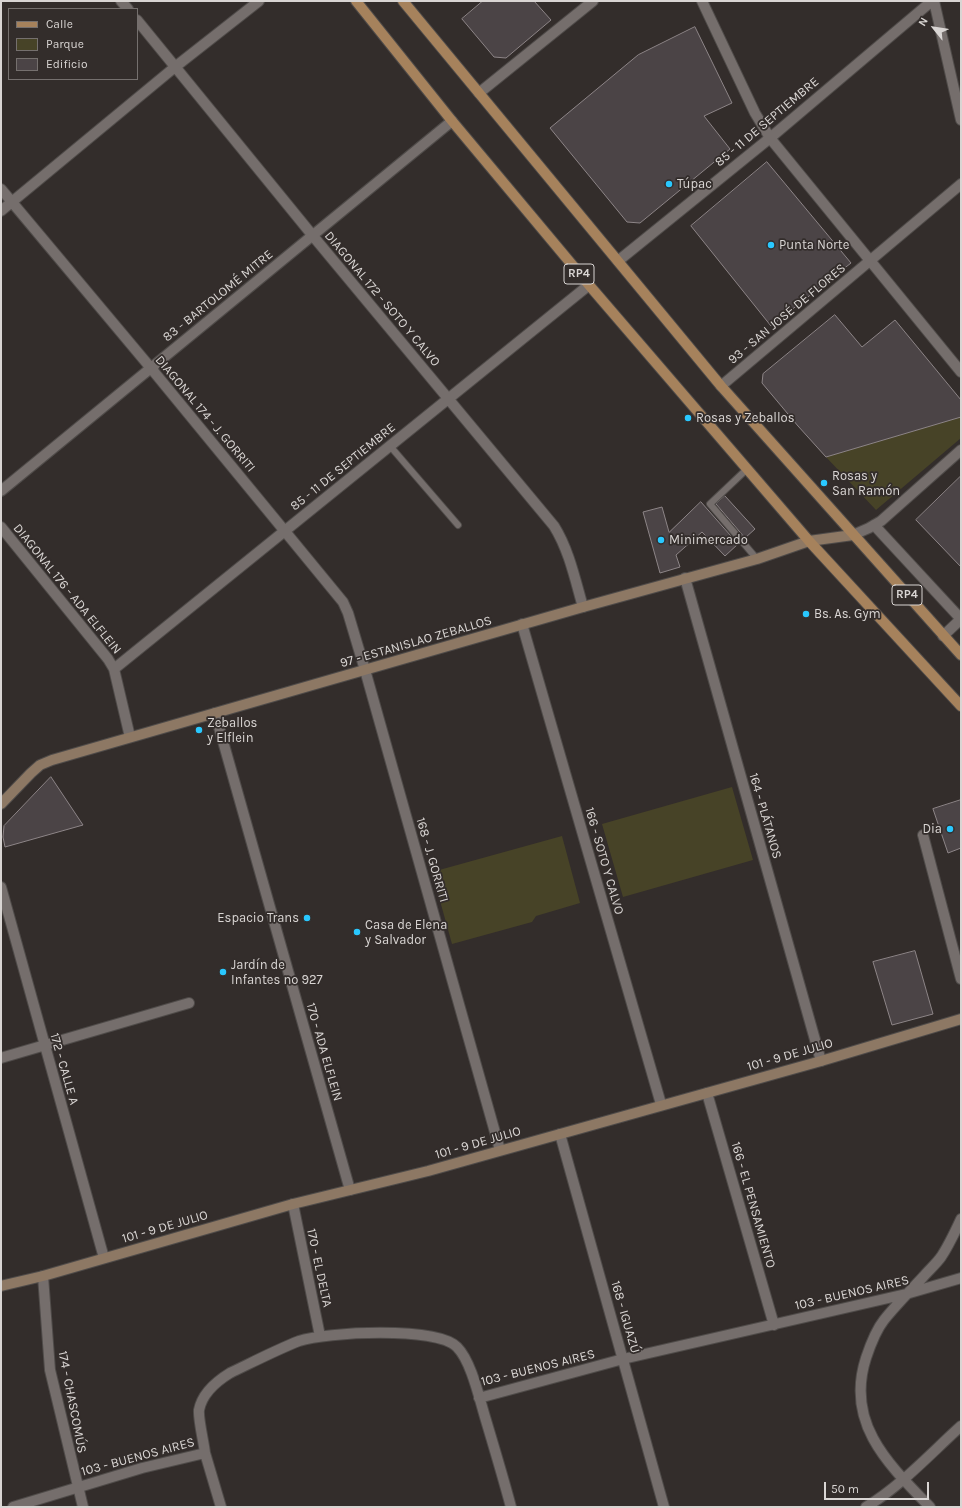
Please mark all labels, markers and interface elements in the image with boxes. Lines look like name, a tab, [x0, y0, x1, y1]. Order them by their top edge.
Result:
legend	[8, 8, 138, 80]
north arrow	[914, 8, 954, 48]
text: N	[916, 15, 931, 28]
text: Calle	[46, 17, 73, 31]
text: Parque	[46, 37, 84, 51]
text: Edificio	[46, 57, 87, 71]
street label: 85 - 11 DE SEPTIEMBRE	[712, 74, 822, 170]
place label: Túpac	[677, 176, 712, 192]
marker: Túpac	[664, 179, 674, 189]
street label: DIAGONAL 172 - SOTO Y CALVO	[321, 228, 443, 370]
place label: Punta Norte	[779, 237, 849, 253]
marker: Punta Norte	[766, 240, 776, 250]
street label: 83 - BARTOLOMÉ MITRE	[160, 247, 276, 345]
street label: 93 - SAN JOSÉ DE FLORES	[725, 260, 849, 368]
road number: RP4	[564, 264, 594, 284]
street label: DIAGONAL 174 - J. GORRITI	[152, 353, 258, 475]
place label: Rosas y Zeballos	[696, 410, 795, 426]
marker: Rosas y Zeballos	[683, 413, 693, 423]
street label: 85 - 11 DE SEPTIEMBRE	[287, 420, 399, 514]
place label: Rosas y San Ramón	[832, 468, 900, 499]
marker: Rosas y San Ramón	[819, 478, 829, 488]
street label: DIAGONAL 176 - ADA ELFLEIN	[10, 521, 124, 657]
place label: Minimercado	[669, 532, 748, 548]
marker: Minimercado	[656, 535, 666, 545]
road number: RP4	[892, 585, 922, 605]
place label: Bs. As. Gym	[814, 606, 881, 622]
marker: Bs. As. Gym	[801, 609, 811, 619]
street label: 97 - ESTANISLAO ZEBALLOS	[338, 613, 494, 671]
place label: Zeballos y Elflein	[207, 715, 257, 746]
marker: Zeballos y Elflein	[194, 725, 204, 735]
street label: 164 - PLÁTANOS	[745, 771, 785, 861]
street label: 166 - SOTO Y CALVO	[581, 806, 627, 916]
street label: 168 - J. GORRITI	[412, 816, 452, 904]
place label: Dia	[922, 821, 942, 837]
marker: Dia	[945, 824, 955, 834]
place label: Espacio Trans	[217, 910, 299, 926]
marker: Espacio Trans	[302, 913, 312, 923]
place label: Casa de Elena y Salvador	[365, 917, 447, 948]
marker: Casa de Elena y Salvador	[352, 927, 362, 937]
place label: Jardín de Infantes nº 927	[231, 957, 323, 988]
marker: Jardín de Infantes nº 927	[218, 967, 228, 977]
street label: 170 - ADA ELFLEIN	[303, 1001, 345, 1103]
street label: 172 - CALLE A	[46, 1031, 82, 1107]
street label: 101 - 9 DE JULIO	[745, 1035, 835, 1075]
street label: 101 - 9 DE JULIO	[433, 1123, 523, 1163]
street label: 166 - EL PENSAMIENTO	[727, 1140, 779, 1270]
street label: 101 - 9 DE JULIO	[120, 1207, 210, 1247]
street label: 170 - EL DELTA	[303, 1227, 335, 1309]
street label: 103 - BUENOS AIRES	[793, 1272, 911, 1314]
street label: 168 - IGUAZÚ	[607, 1279, 643, 1355]
street label: 103 - BUENOS AIRES	[479, 1346, 597, 1390]
street label: 174 - CHASCOMÚS	[54, 1349, 90, 1455]
street label: 103 - BUENOS AIRES	[80, 1434, 196, 1480]
scale bar	[826, 1474, 931, 1500]
text: 50 m	[831, 1482, 859, 1496]

